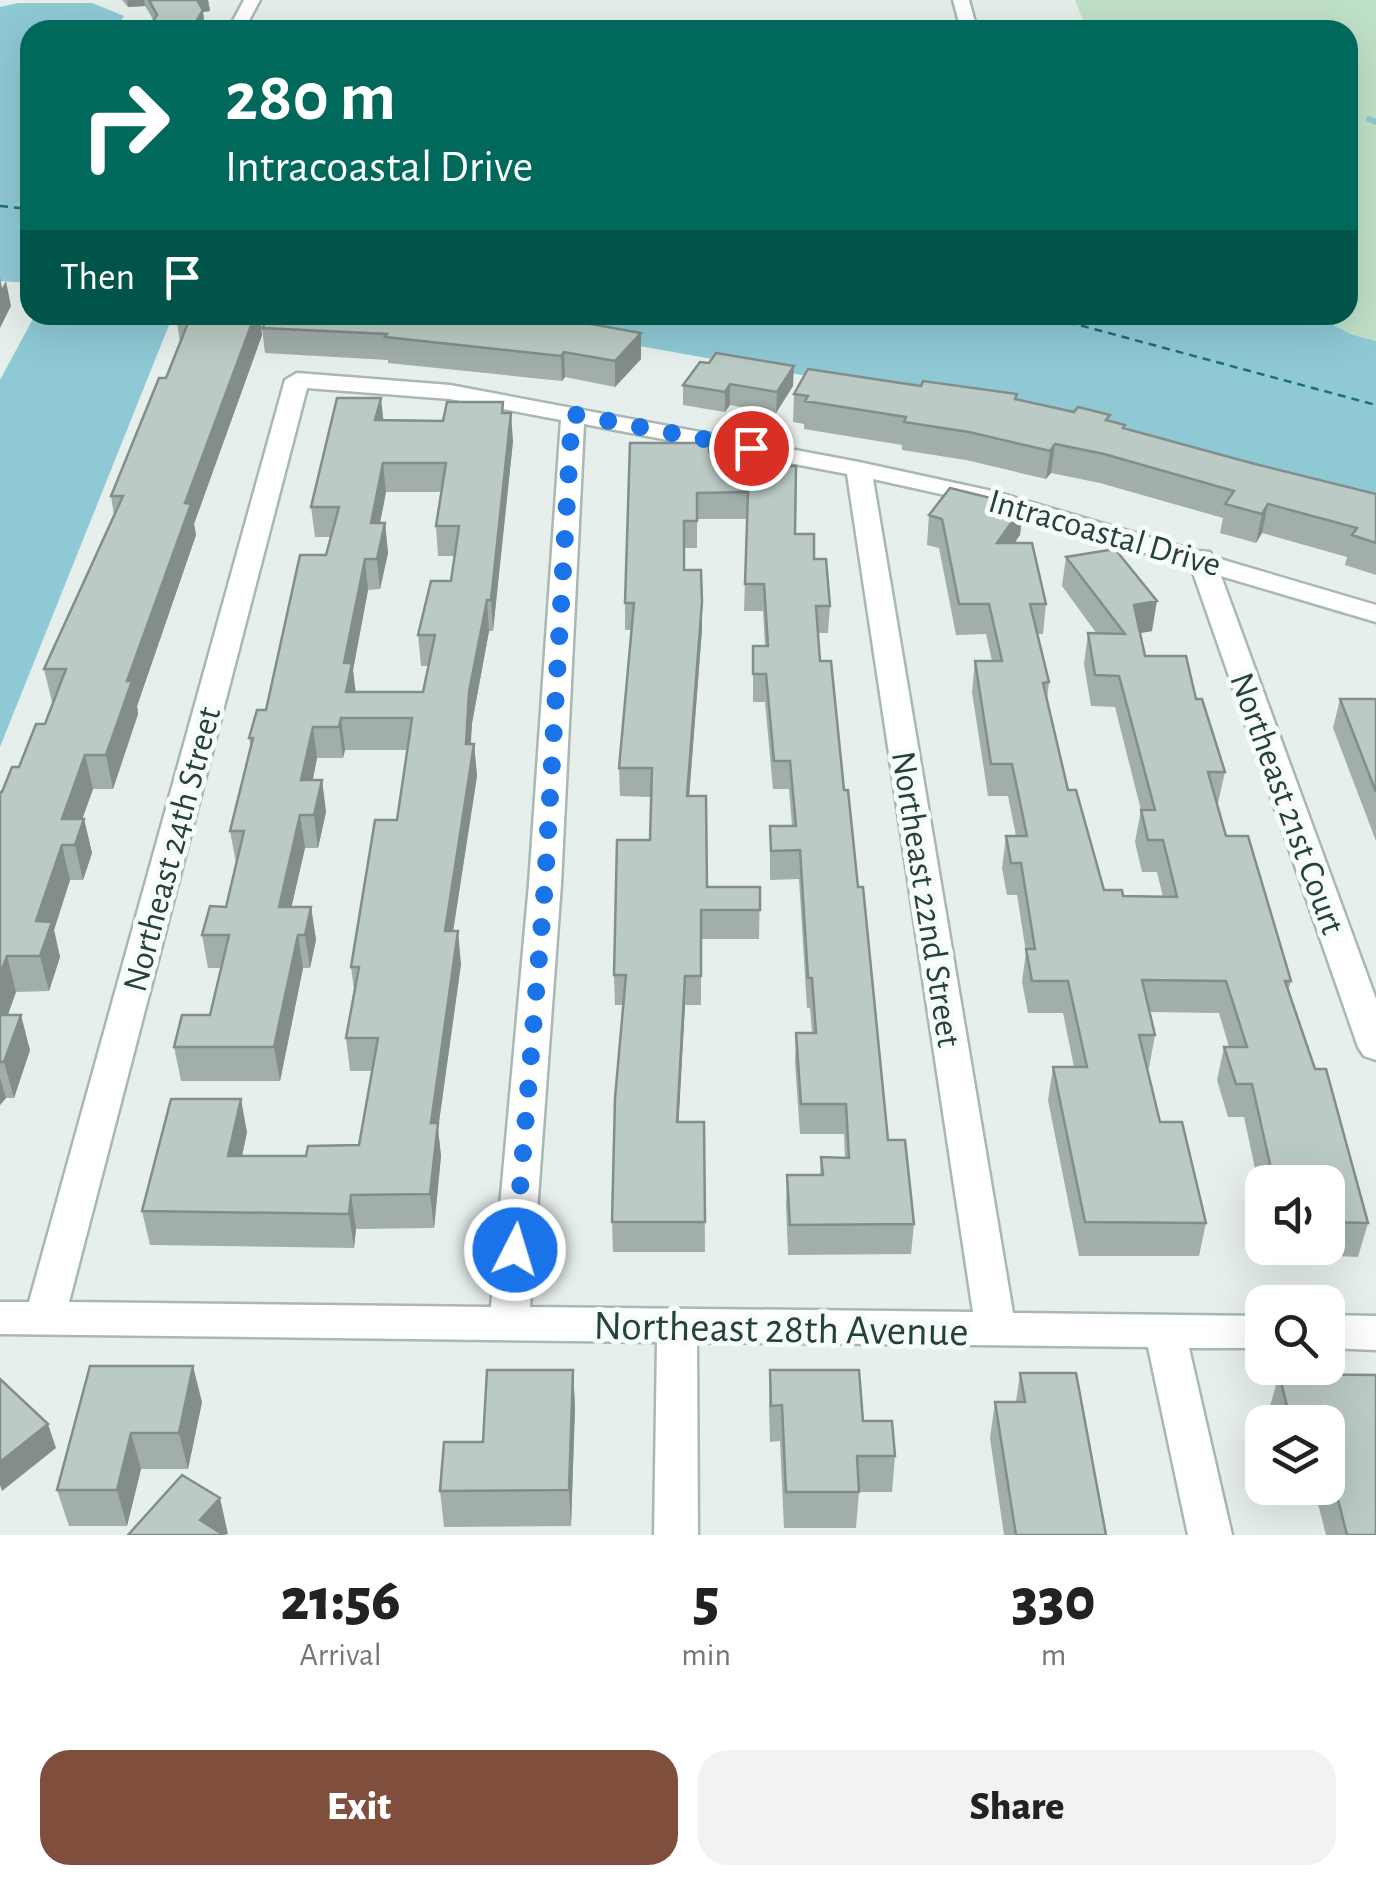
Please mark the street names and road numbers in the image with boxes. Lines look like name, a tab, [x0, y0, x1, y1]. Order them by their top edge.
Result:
street label: Intracoastal Drive	[985, 484, 1225, 583]
street label: Northeast 21st Court	[1223, 668, 1350, 939]
street label: Northeast 24th Street	[118, 703, 227, 996]
street label: Northeast 22nd Street	[885, 749, 966, 1050]
street label: Northeast 28th Avenue	[593, 1305, 969, 1353]

